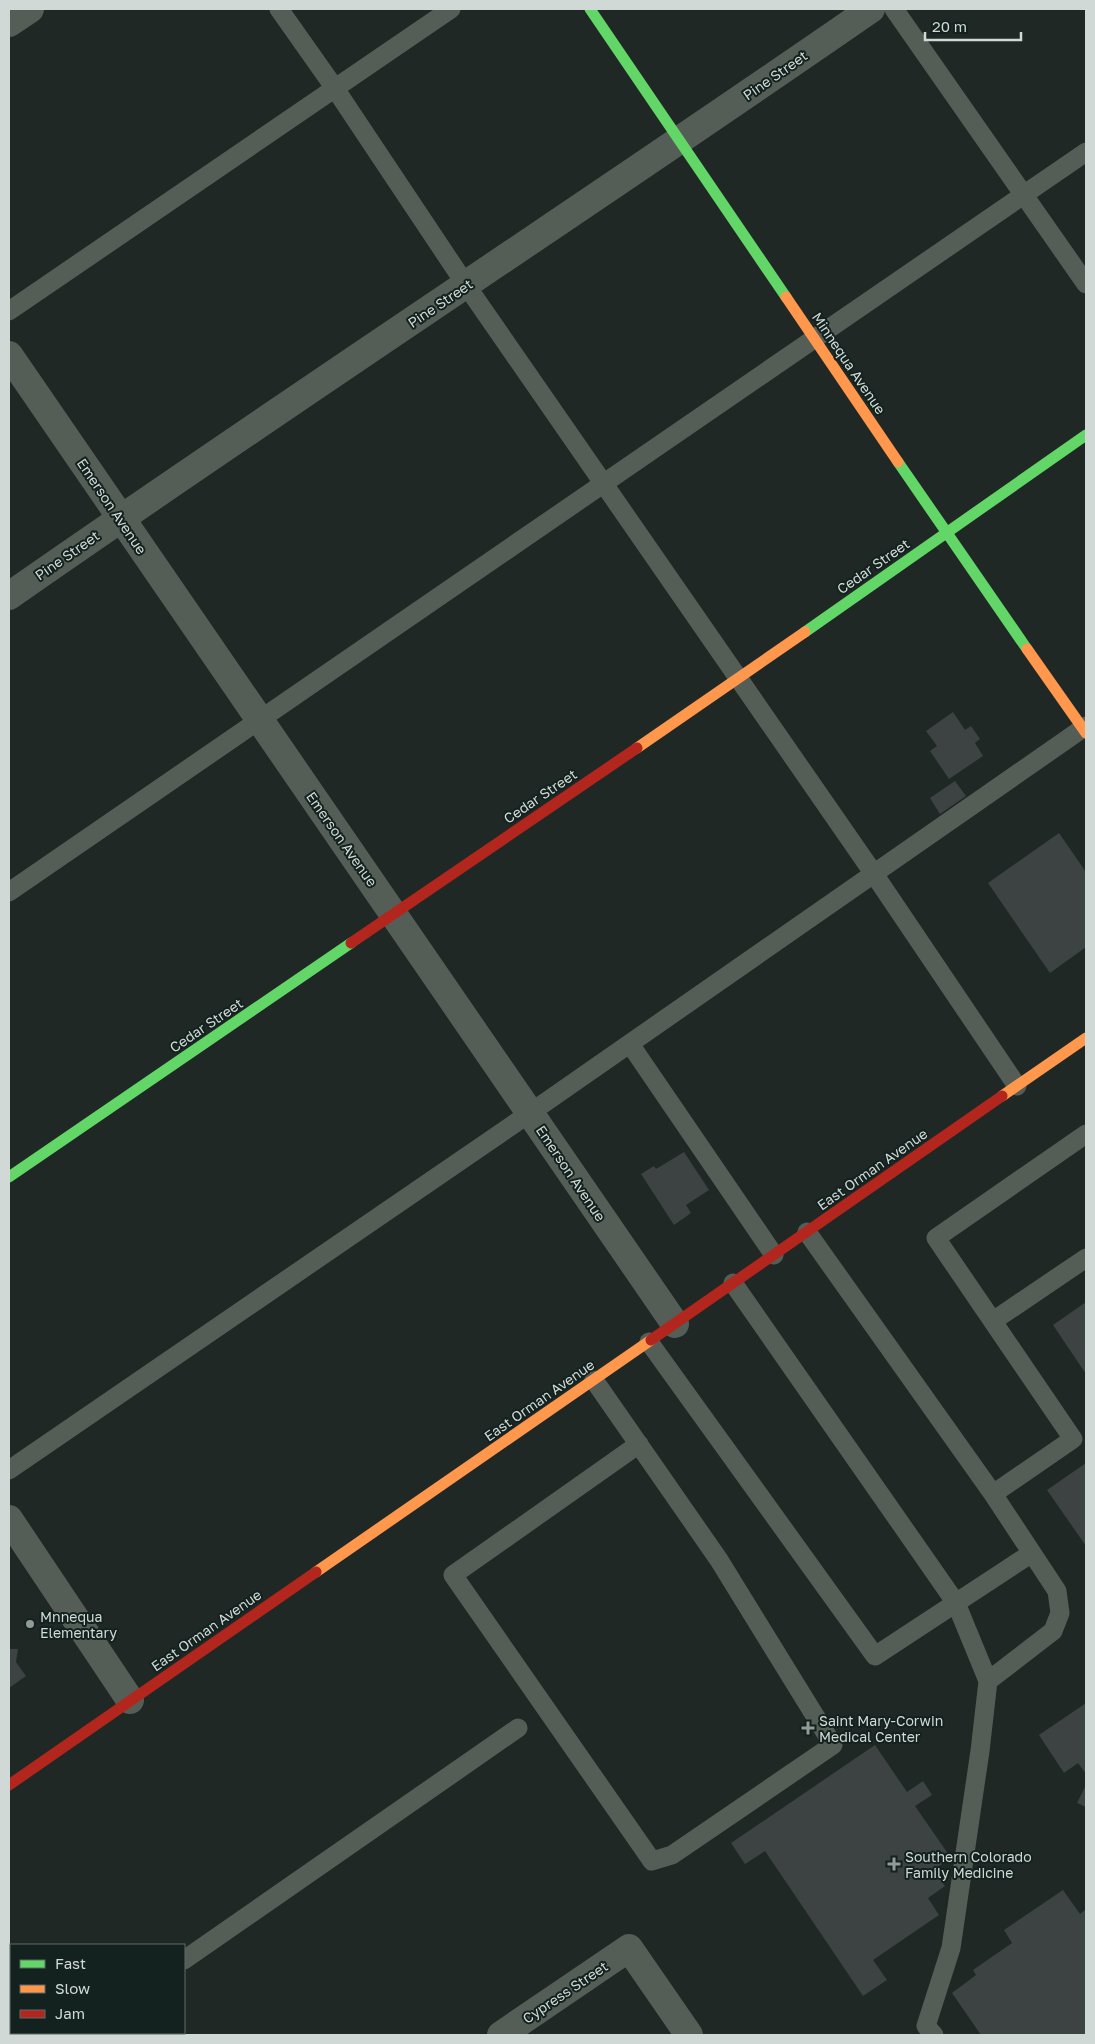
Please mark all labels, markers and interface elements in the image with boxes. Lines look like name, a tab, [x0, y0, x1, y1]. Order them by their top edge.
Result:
scale bar	[925, 10, 1021, 42]
text: 20 m	[932, 17, 967, 35]
street label: Pine Street	[740, 47, 810, 103]
street label: Pine Street	[404, 275, 476, 331]
street label: Minnequa Avenue	[809, 309, 889, 417]
street label: Emerson Avenue	[74, 455, 150, 557]
street label: Pine Street	[32, 527, 102, 583]
street label: Cedar Street	[833, 535, 913, 597]
street label: Cedar Street	[500, 765, 580, 827]
street label: Emerson Avenue	[303, 788, 381, 890]
street label: Cedar Street	[166, 994, 246, 1056]
street label: Emerson Avenue	[533, 1122, 609, 1224]
street label: East Orman Avenue	[814, 1125, 930, 1213]
street label: East Orman Avenue	[481, 1356, 597, 1444]
street label: East Orman Avenue	[148, 1586, 264, 1674]
place label: Mnnequa Elementary	[40, 1608, 117, 1641]
marker: Mnnequa Elementary	[24, 1618, 36, 1630]
place label: Saint Mary-Corwin Medical Center	[819, 1712, 943, 1745]
marker: Saint Mary-Corwin Medical Center	[801, 1721, 815, 1735]
place label: Southern Colorado Family Medicine	[905, 1848, 1032, 1881]
marker: Southern Colorado Family Medicine	[887, 1857, 901, 1871]
legend	[10, 1944, 185, 2034]
text: Fast	[55, 1954, 86, 1972]
street label: Cypress Street	[519, 1957, 611, 2027]
text: Slow	[55, 1979, 90, 1997]
text: Jam	[55, 2004, 85, 2022]

